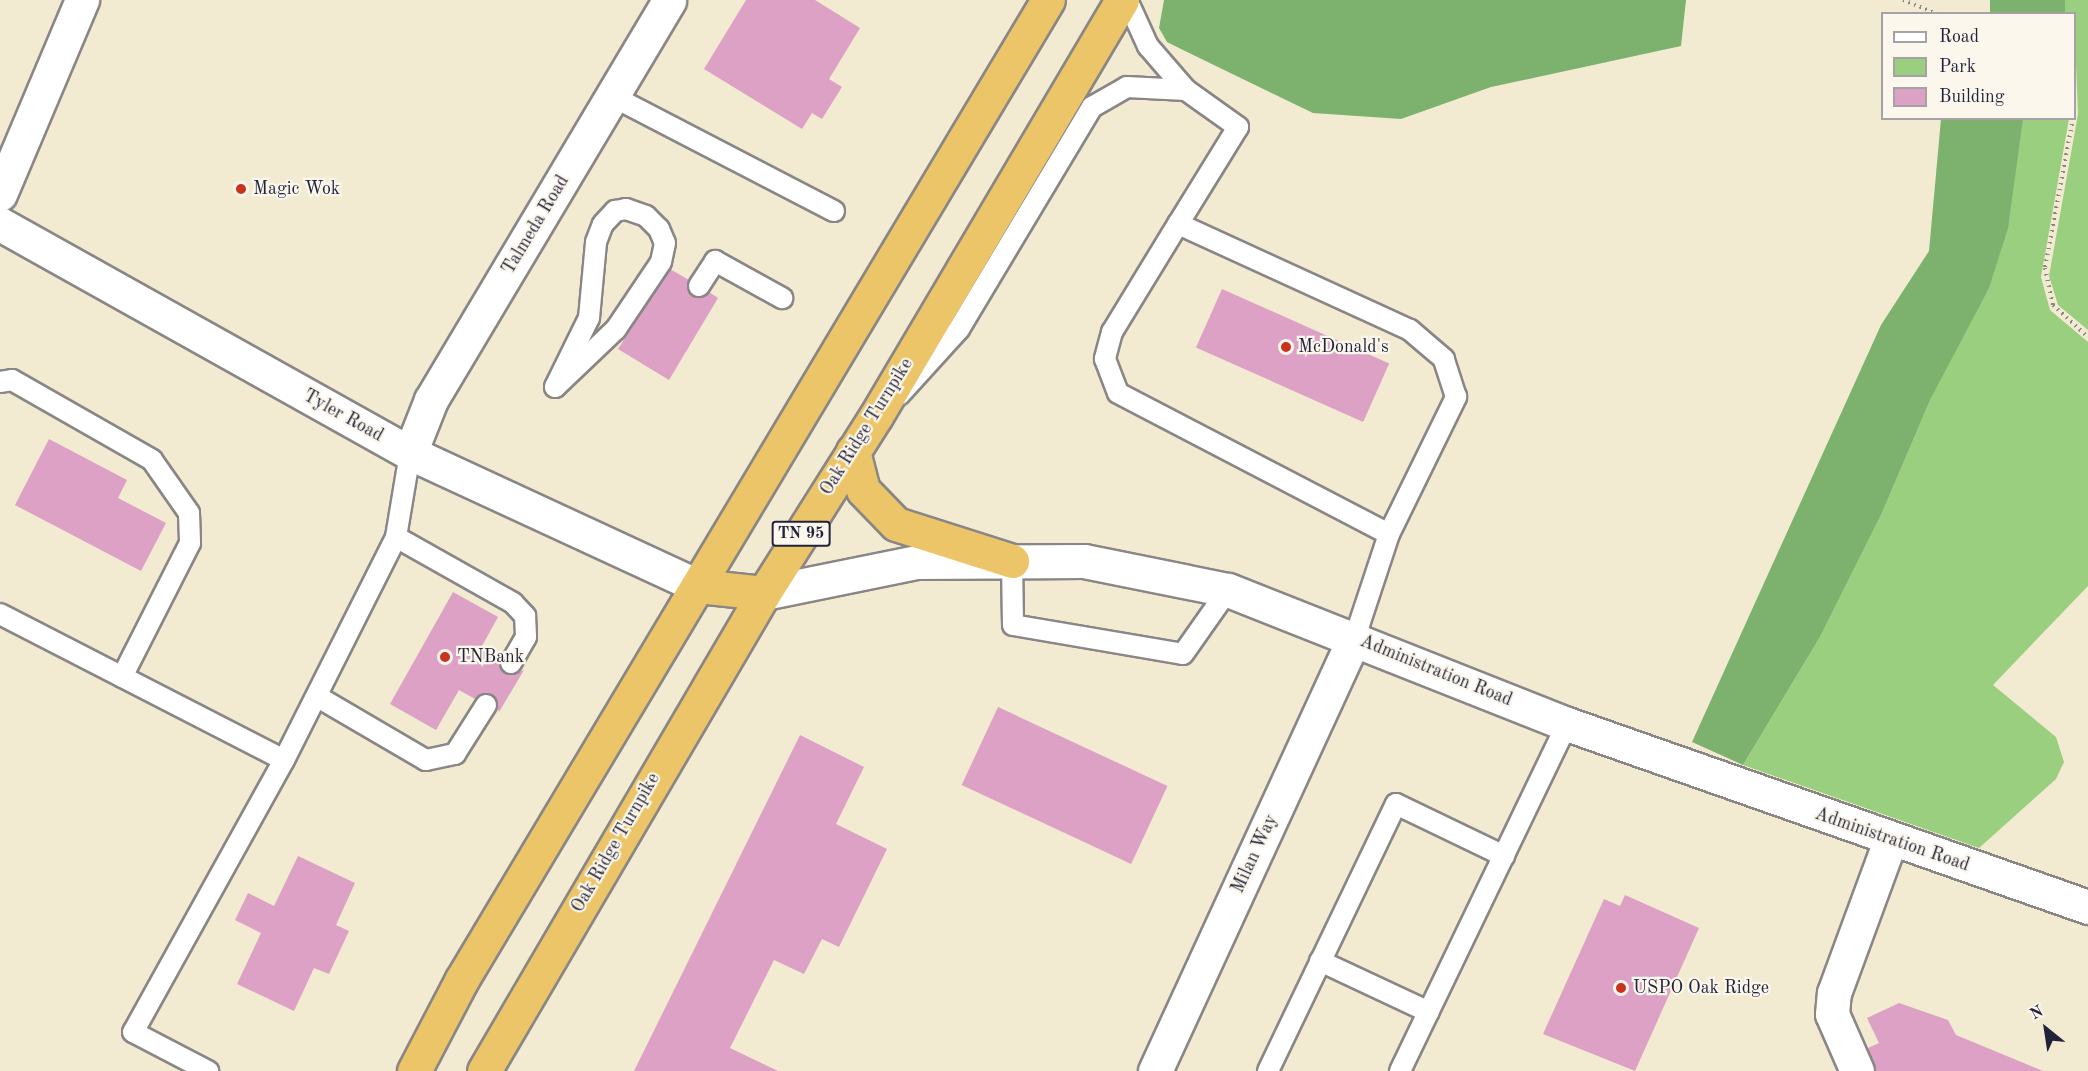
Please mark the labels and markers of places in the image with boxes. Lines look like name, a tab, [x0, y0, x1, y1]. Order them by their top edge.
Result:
place label: Magic Wok	[253, 178, 340, 200]
marker: Magic Wok	[234, 182, 248, 196]
place label: McDonald's	[1298, 336, 1389, 358]
marker: McDonald's	[1279, 340, 1293, 354]
place label: TNBank	[457, 646, 524, 668]
marker: TNBank	[438, 650, 452, 664]
place label: USPO Oak Ridge	[1633, 977, 1769, 999]
marker: USPO Oak Ridge	[1614, 981, 1628, 995]

